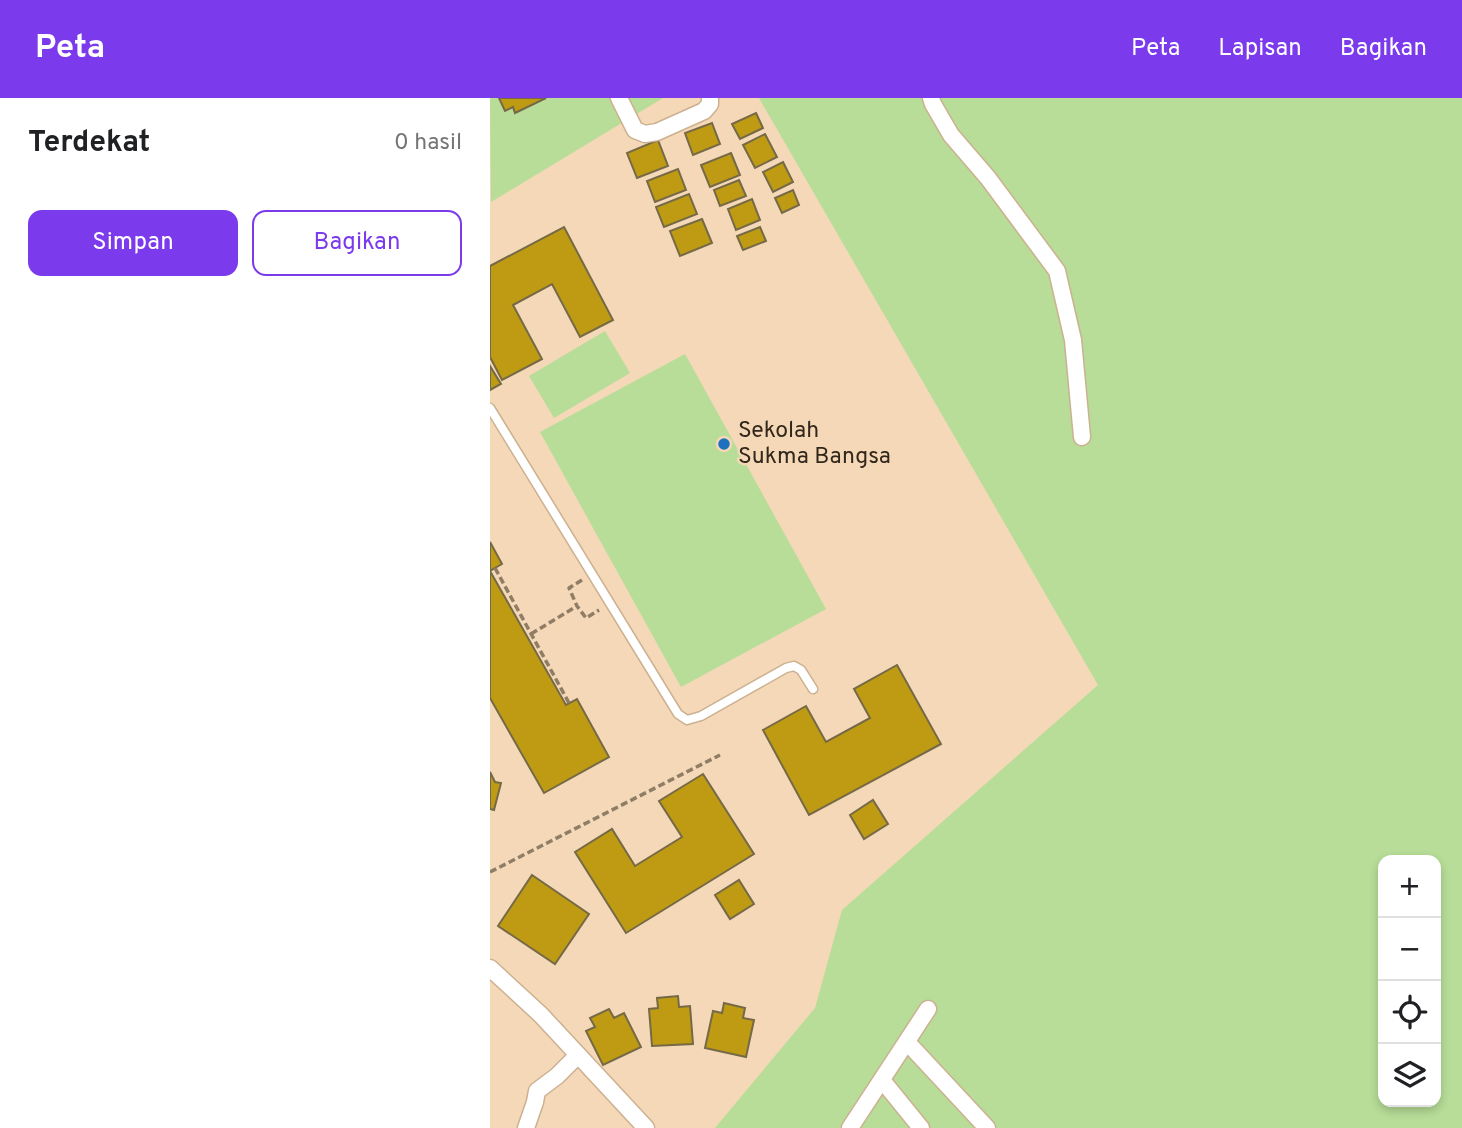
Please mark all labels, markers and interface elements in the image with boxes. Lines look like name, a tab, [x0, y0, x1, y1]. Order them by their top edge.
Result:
text: Peta	[35, 28, 105, 70]
text: Peta	[1131, 34, 1180, 64]
text: Lapisan	[1218, 34, 1302, 64]
text: Bagikan	[1340, 34, 1427, 64]
text: Terdekat	[28, 125, 150, 162]
text: 0 hasil	[394, 129, 462, 158]
button: Simpan	[28, 210, 238, 276]
button: Bagikan	[252, 210, 462, 276]
place label: Sekolah Sukma Bangsa	[738, 417, 891, 472]
marker: Sekolah Sukma Bangsa	[716, 436, 732, 452]
map controls	[1378, 855, 1441, 1107]
button: +	[1378, 855, 1441, 918]
button: −	[1378, 918, 1441, 981]
button: locate	[1378, 981, 1441, 1044]
button: layers	[1378, 1044, 1441, 1107]

